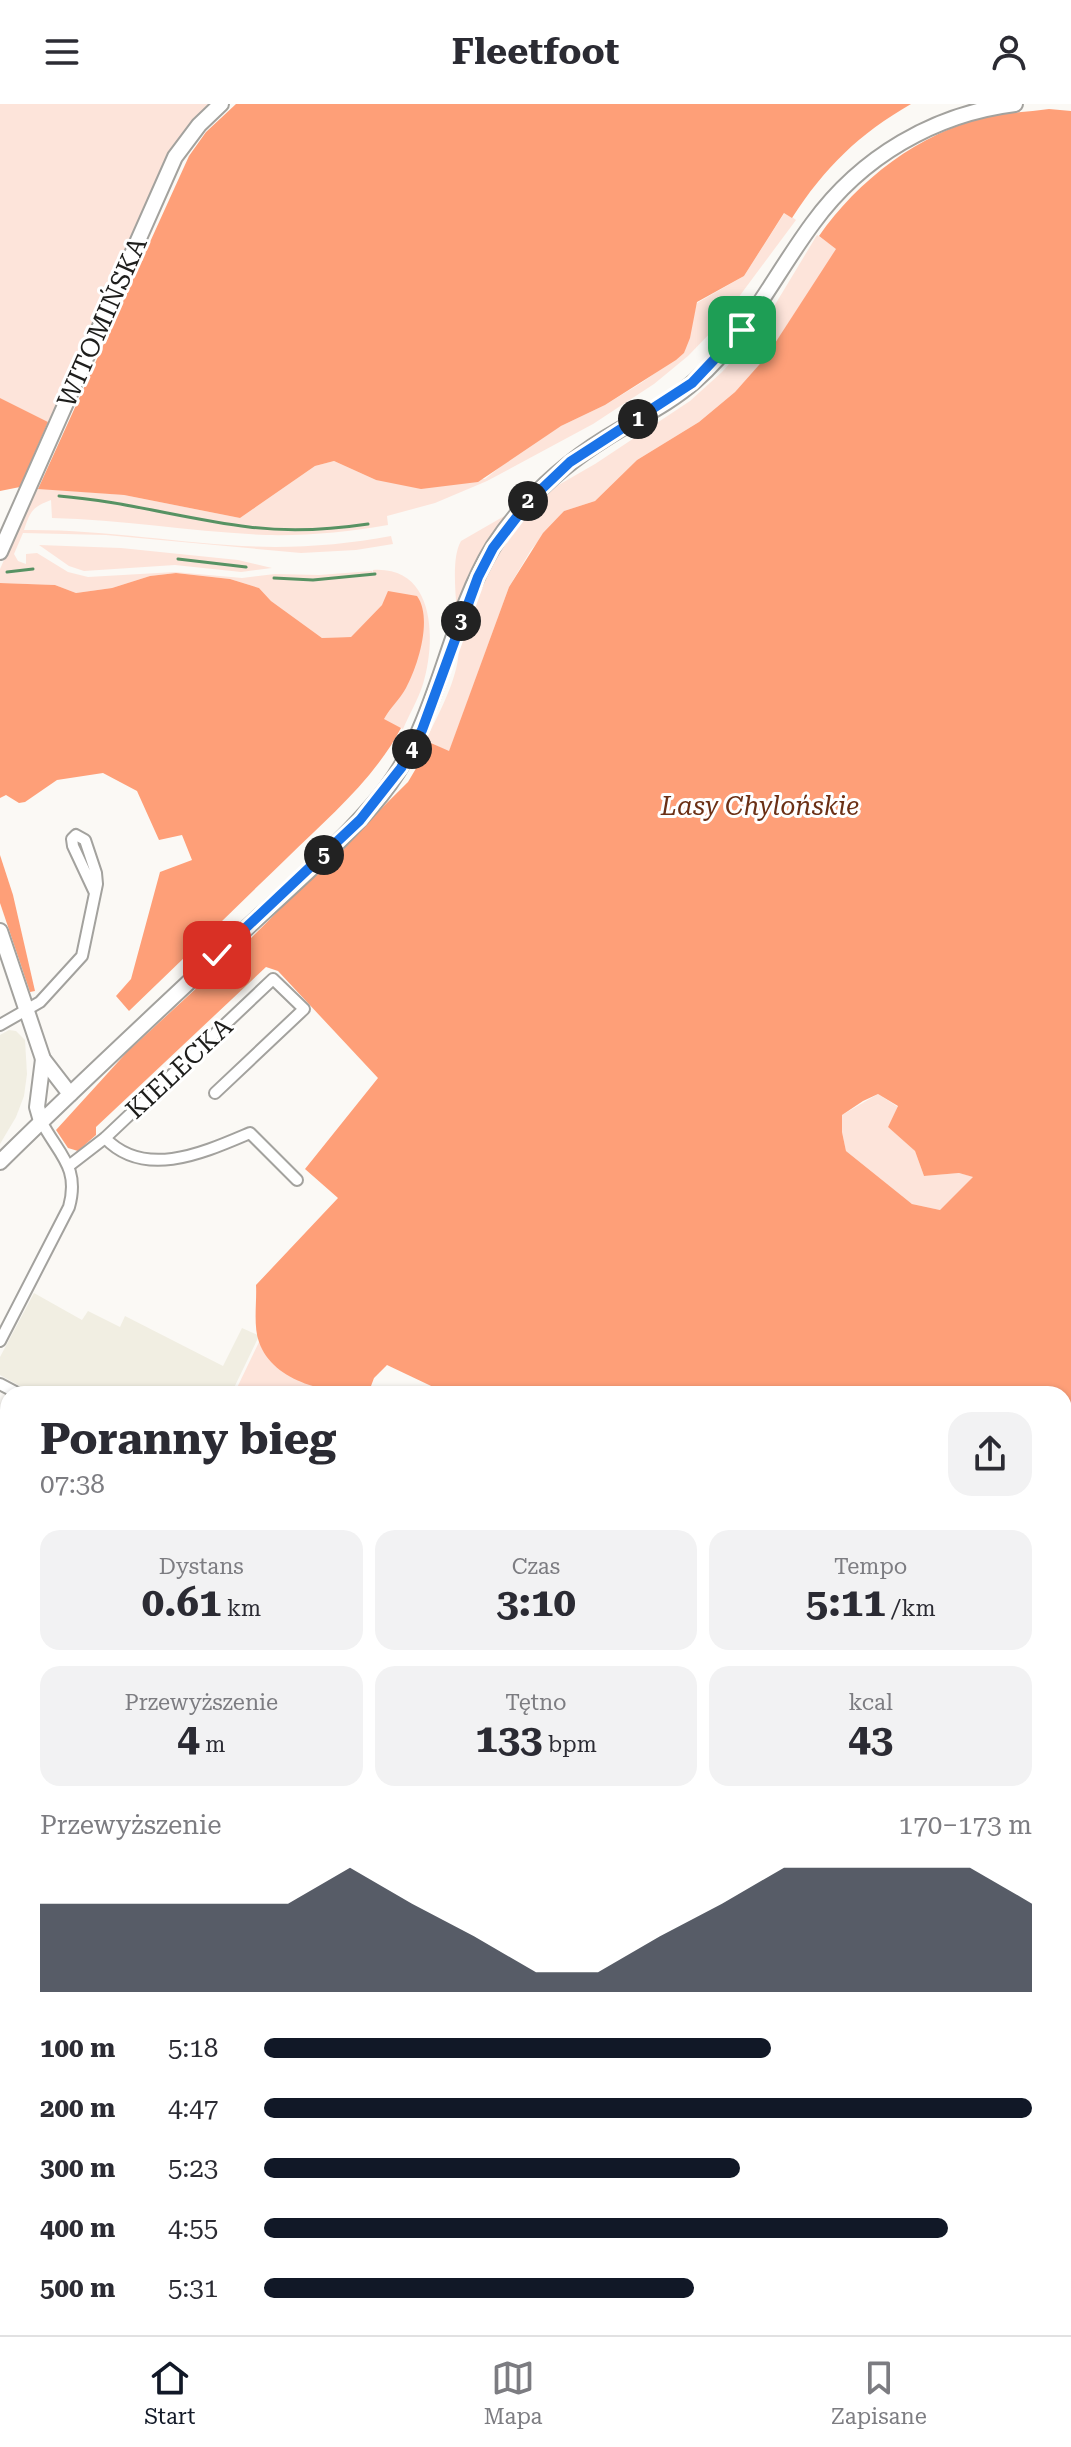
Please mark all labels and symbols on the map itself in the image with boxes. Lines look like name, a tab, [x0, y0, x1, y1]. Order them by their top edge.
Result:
street label: WITOMIŃSKA	[50, 232, 153, 412]
pin	[708, 296, 776, 364]
pin: 1	[618, 399, 658, 439]
pin: 2	[508, 481, 548, 521]
pin: 3	[441, 601, 481, 641]
pin: 4	[392, 729, 432, 769]
park label: Lasy Chylońskie	[660, 791, 859, 821]
pin: 5	[304, 835, 344, 875]
pin	[183, 921, 251, 989]
street label: KIELECKA	[120, 1011, 238, 1125]

